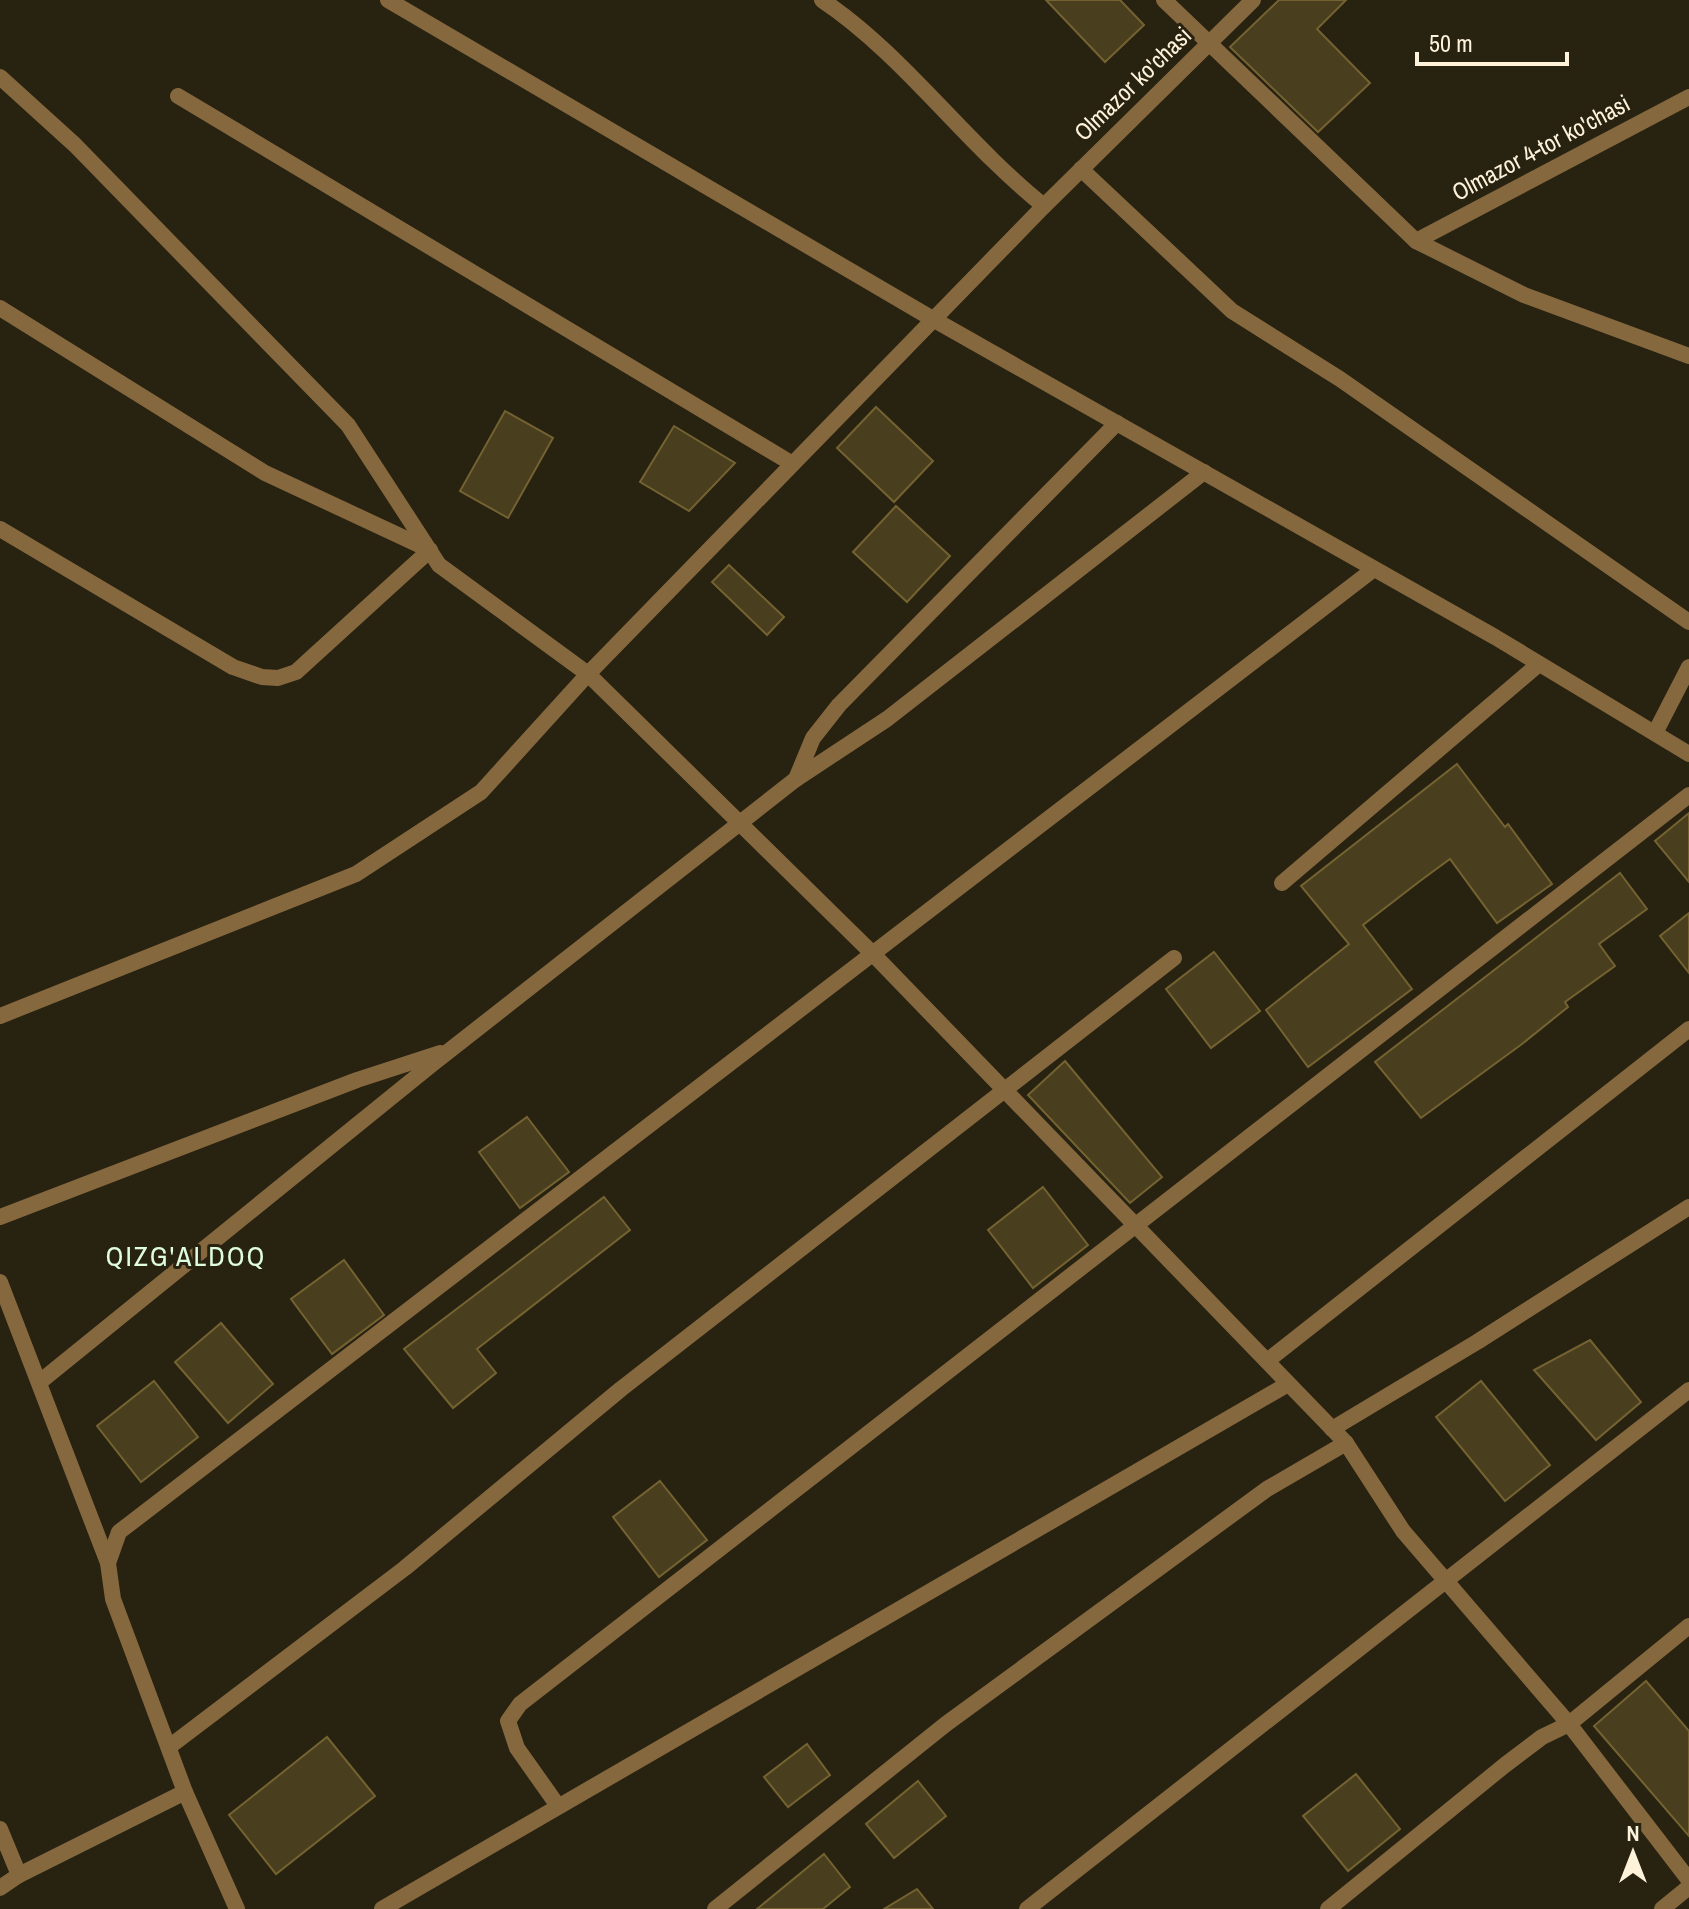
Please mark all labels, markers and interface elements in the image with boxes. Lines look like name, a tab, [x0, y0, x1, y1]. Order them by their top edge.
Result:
scale bar	[1417, 16, 1567, 66]
street label: Olmazor ko'chasi	[1067, 19, 1198, 147]
text: 50 m	[1429, 27, 1473, 59]
street label: Olmazor 4-tor ko'chasi	[1446, 87, 1635, 208]
district label: QIZG'ALDOQ	[106, 1237, 266, 1275]
north arrow	[1593, 1813, 1673, 1893]
text: N	[1626, 1818, 1640, 1848]

